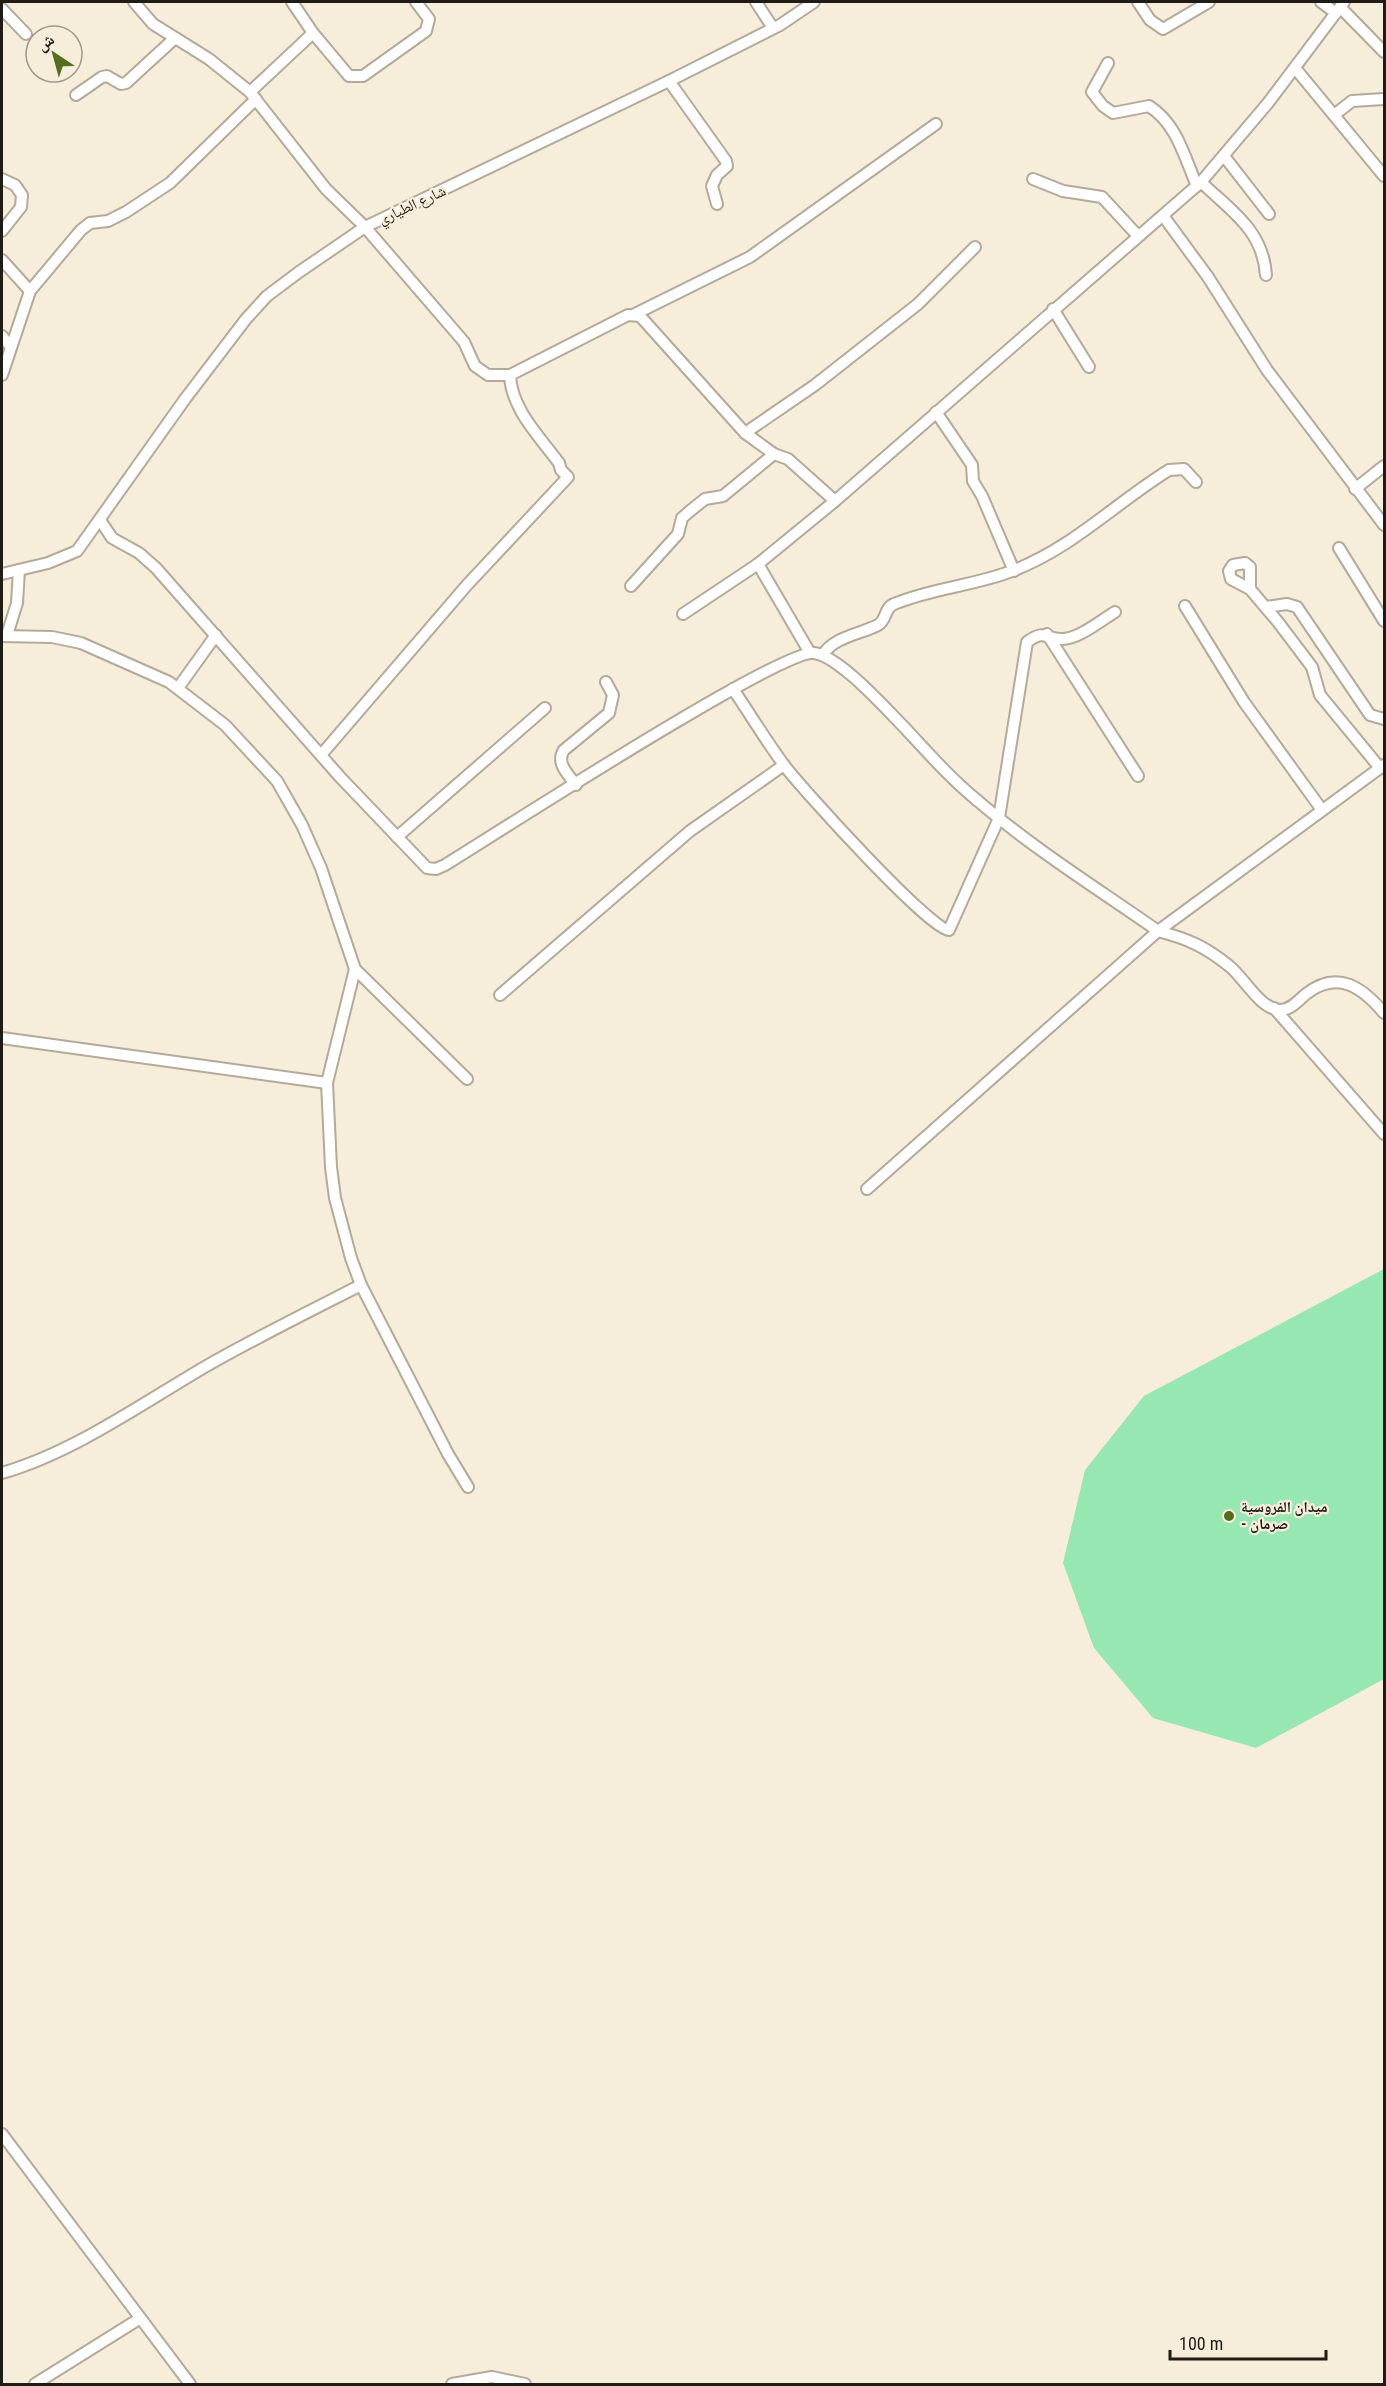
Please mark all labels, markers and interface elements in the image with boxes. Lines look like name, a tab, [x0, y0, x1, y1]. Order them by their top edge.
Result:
north arrow	[24, 24, 84, 84]
text: ش	[33, 30, 58, 55]
street label: شارع الطياري	[375, 181, 450, 231]
place label: ميدان الفروسية - صرمان	[1241, 1498, 1328, 1533]
marker: ميدان الفروسية - صرمان	[1222, 1509, 1236, 1523]
scale bar	[1170, 2323, 1326, 2361]
text: 100 m	[1179, 2333, 1223, 2354]

